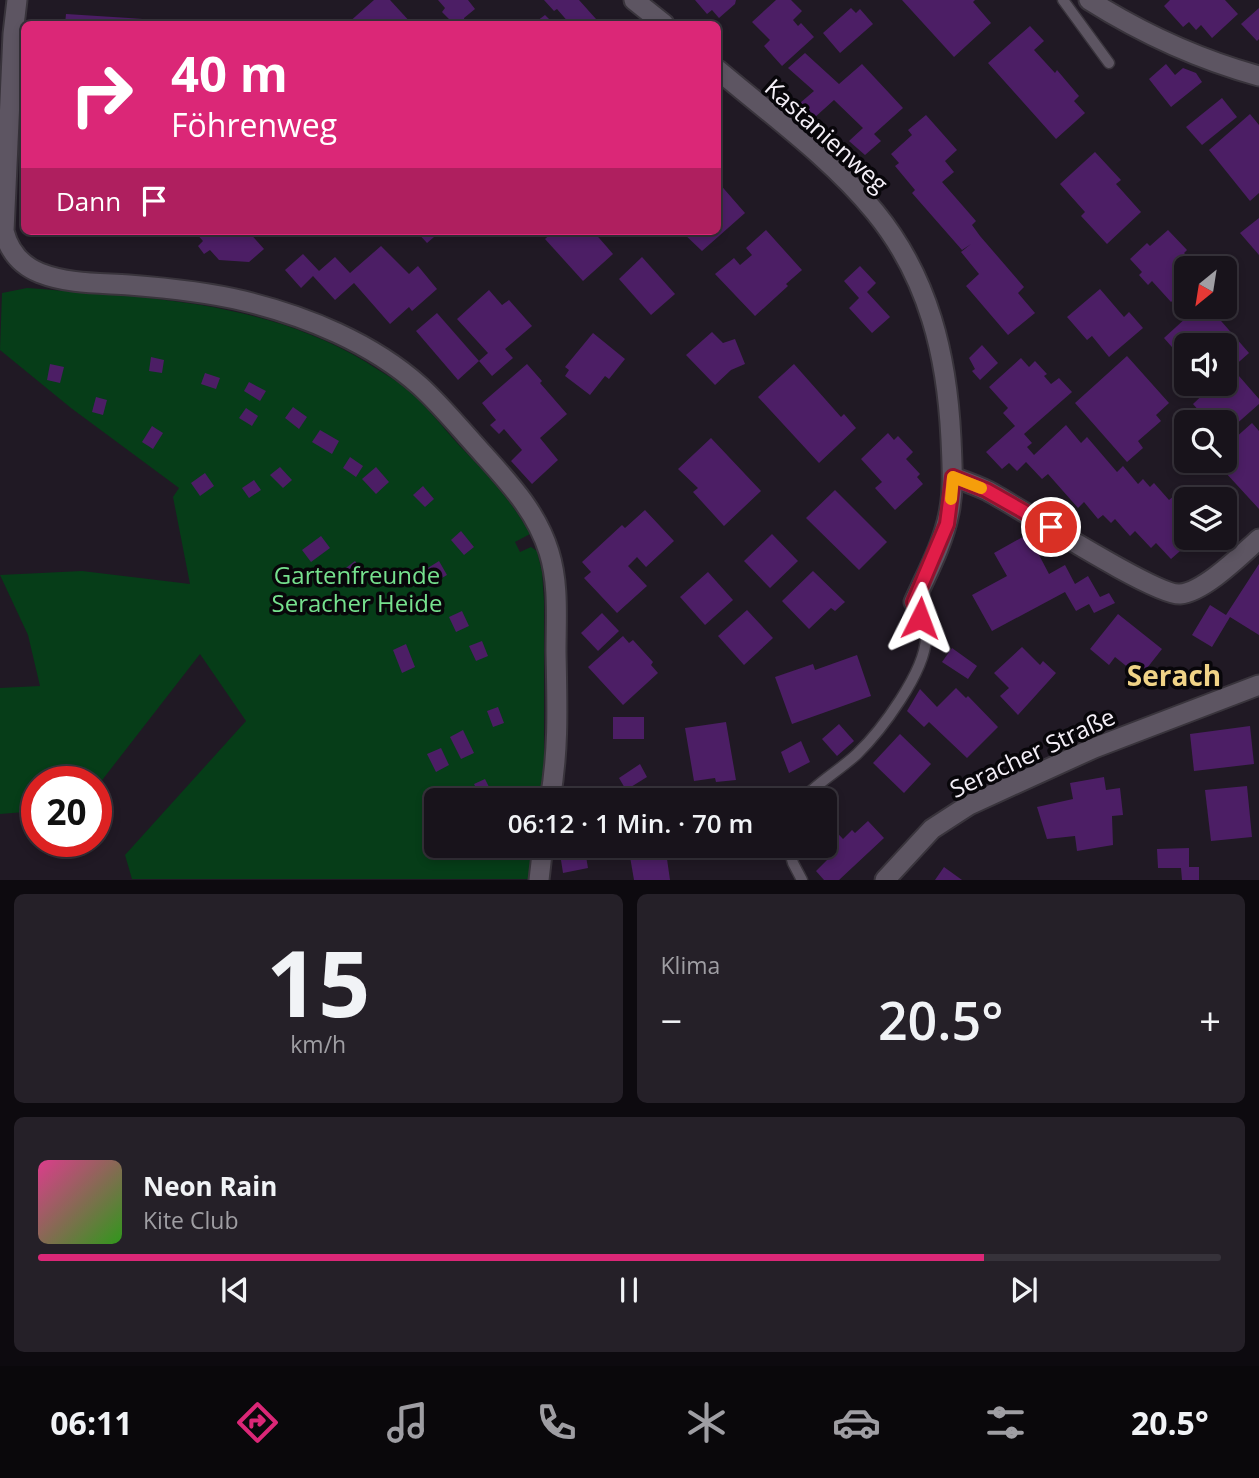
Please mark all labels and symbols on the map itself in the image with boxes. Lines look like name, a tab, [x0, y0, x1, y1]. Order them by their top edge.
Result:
street label: Kastanienweg	[758, 71, 896, 199]
north arrow	[1174, 256, 1237, 318]
pin	[1021, 497, 1081, 557]
park label: Gartenfreunde Seracher Heide	[272, 558, 442, 619]
position arrow	[883, 581, 957, 655]
district label: Serach	[1127, 656, 1221, 694]
street label: Seracher Straße	[944, 699, 1120, 805]
speed limit sign: 20	[21, 766, 112, 857]

